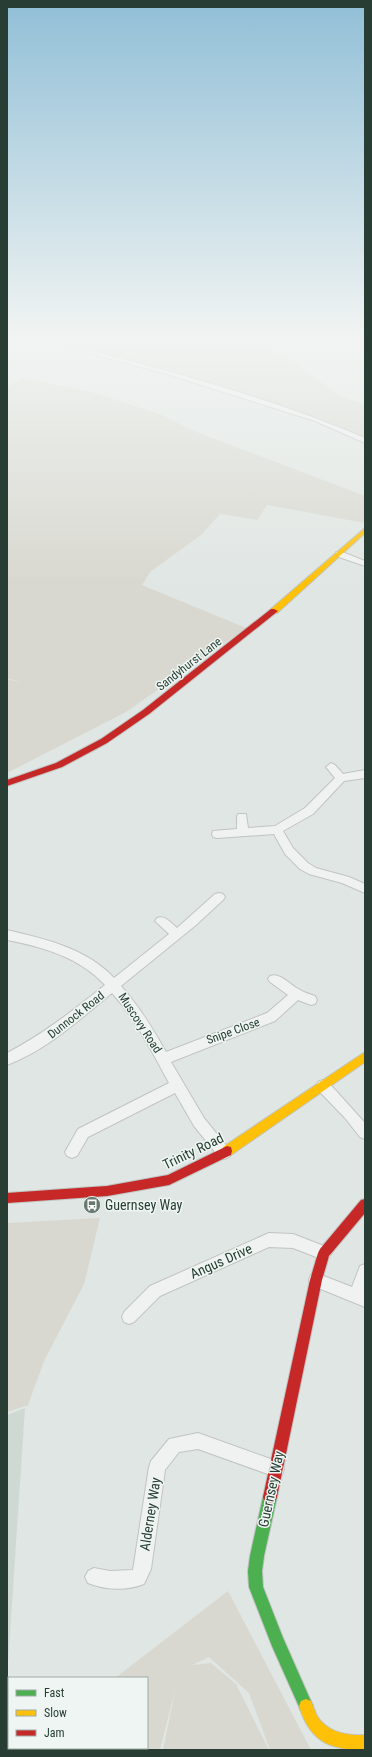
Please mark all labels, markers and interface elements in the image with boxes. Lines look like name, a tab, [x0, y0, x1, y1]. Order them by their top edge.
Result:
street label: Sandyhurst Lane	[154, 634, 225, 694]
street label: Dunnock Road	[45, 988, 107, 1041]
street label: Muscovy Road	[115, 990, 165, 1056]
street label: Snipe Close	[204, 1015, 262, 1047]
street label: Trinity Road	[160, 1129, 226, 1173]
bus stop icon: Guernsey Way	[82, 1195, 102, 1215]
place label: Guernsey Way	[105, 1197, 183, 1213]
street label: Angus Drive	[188, 1240, 255, 1282]
street label: Guernsey Way	[255, 1449, 287, 1529]
street label: Alderney Way	[136, 1476, 164, 1552]
legend	[8, 1677, 148, 1749]
text: Fast	[44, 1686, 65, 1700]
text: Slow	[44, 1706, 67, 1720]
text: Jam	[44, 1726, 65, 1740]

